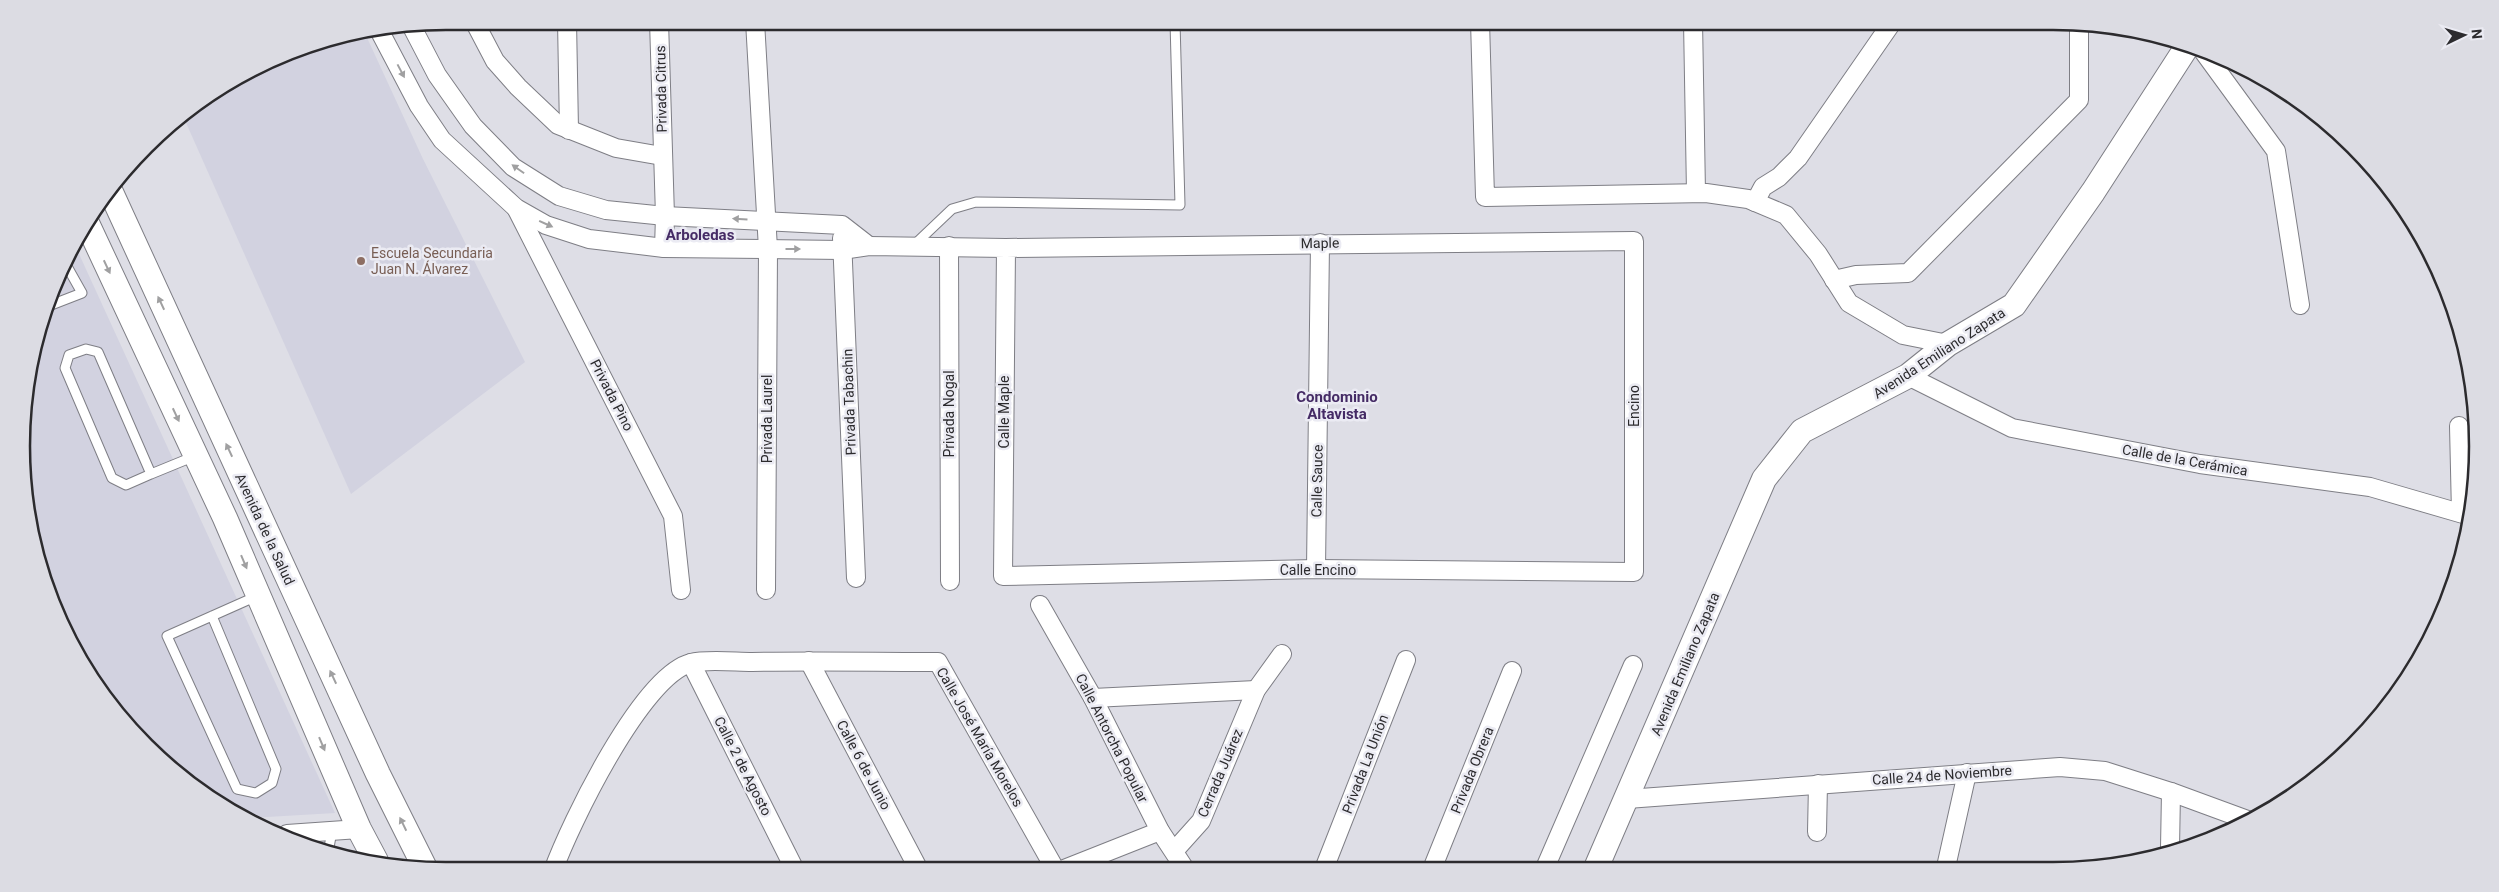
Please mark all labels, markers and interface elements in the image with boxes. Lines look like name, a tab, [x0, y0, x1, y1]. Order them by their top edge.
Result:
north arrow	[2439, 10, 2489, 60]
text: N	[2469, 28, 2485, 39]
street label: Privada Citrus	[652, 45, 670, 133]
one-way arrow	[397, 64, 405, 78]
one-way arrow	[511, 164, 524, 174]
one-way arrow	[731, 215, 747, 223]
one-way arrow	[539, 220, 553, 228]
district label: Arboledas	[666, 226, 735, 244]
street label: Maple	[1301, 235, 1339, 251]
place label: Escuela Secundaria Juan N. Álvarez	[371, 245, 493, 277]
one-way arrow	[785, 246, 801, 254]
marker: Escuela Secundaria Juan N. Álvarez	[355, 255, 367, 267]
one-way arrow	[103, 260, 112, 275]
one-way arrow	[157, 296, 165, 310]
street label: Avenida Emiliano Zapata	[1870, 304, 2008, 402]
street label: Privada Tabachin	[839, 348, 859, 456]
street label: Privada Pino	[587, 357, 637, 433]
street label: Privada Nogal	[941, 370, 957, 458]
street label: Privada Laurel	[759, 375, 775, 463]
street label: Calle Maple	[996, 376, 1012, 448]
street label: Encino	[1626, 385, 1642, 427]
district label: Condominio Altavista	[1296, 388, 1378, 423]
one-way arrow	[172, 408, 180, 422]
street label: Calle de la Cerámica	[2121, 441, 2249, 479]
one-way arrow	[225, 443, 233, 457]
street label: Calle Sauce	[1308, 444, 1326, 518]
street label: Avenida de la Salud	[232, 471, 298, 587]
one-way arrow	[240, 555, 248, 569]
street label: Calle Encino	[1280, 562, 1356, 578]
street label: Avenida Emiliano Zapata	[1648, 590, 1722, 738]
street label: Calle José María Morelos	[934, 664, 1026, 810]
one-way arrow	[329, 670, 337, 684]
street label: Calle Antorcha Popular	[1073, 671, 1152, 805]
street label: Privada La Unión	[1339, 712, 1391, 816]
street label: Calle 2 de Agosto	[711, 714, 775, 818]
street label: Calle 6 de Junio	[834, 717, 894, 813]
street label: Privada Obrera	[1447, 724, 1497, 816]
street label: Cerrada Juárez	[1194, 726, 1246, 820]
one-way arrow	[318, 737, 326, 751]
street label: Calle 24 de Noviembre	[1872, 762, 2012, 788]
one-way arrow	[399, 817, 407, 831]

